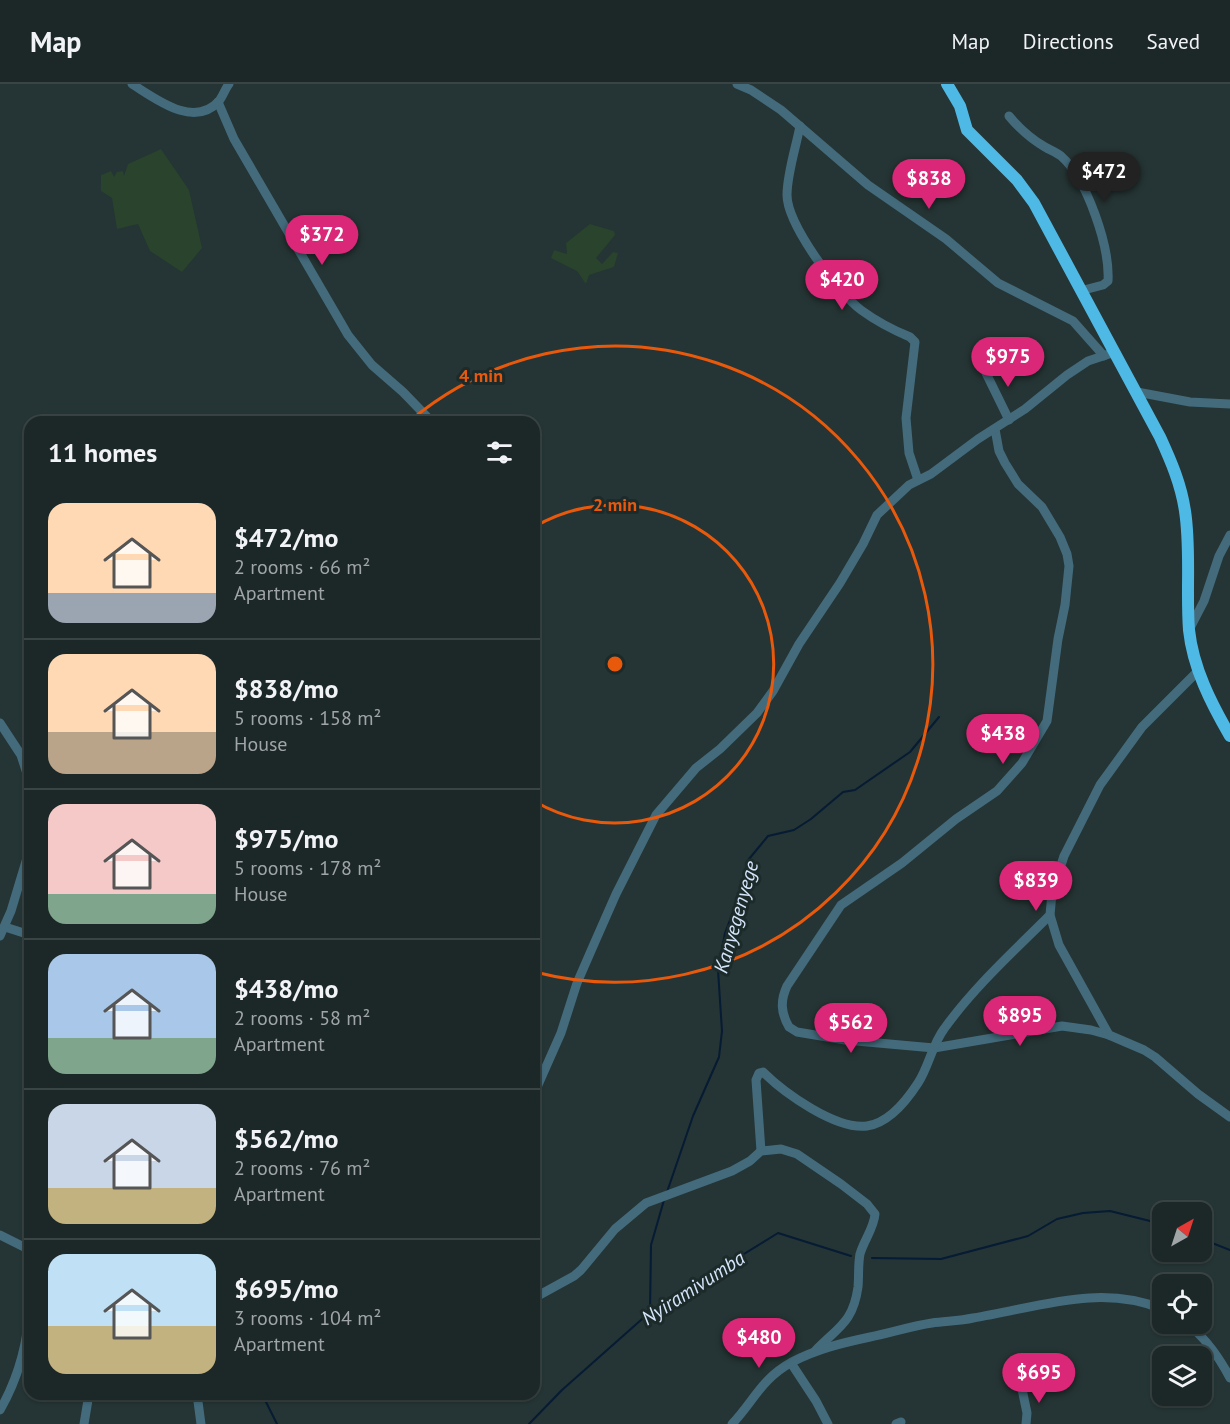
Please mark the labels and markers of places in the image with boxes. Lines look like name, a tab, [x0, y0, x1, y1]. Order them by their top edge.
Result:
pin: $472	[1068, 152, 1140, 203]
pin: $838	[893, 159, 965, 210]
pin: $372	[286, 215, 358, 266]
pin: $420	[806, 260, 878, 311]
pin: $975	[972, 337, 1044, 388]
centre of rings	[605, 654, 625, 674]
pin: $438	[967, 714, 1039, 765]
pin: $839	[1000, 861, 1072, 912]
pin: $895	[984, 996, 1056, 1047]
pin: $562	[815, 1003, 887, 1054]
pin: $480	[723, 1318, 795, 1369]
pin: $695	[1003, 1353, 1075, 1404]

